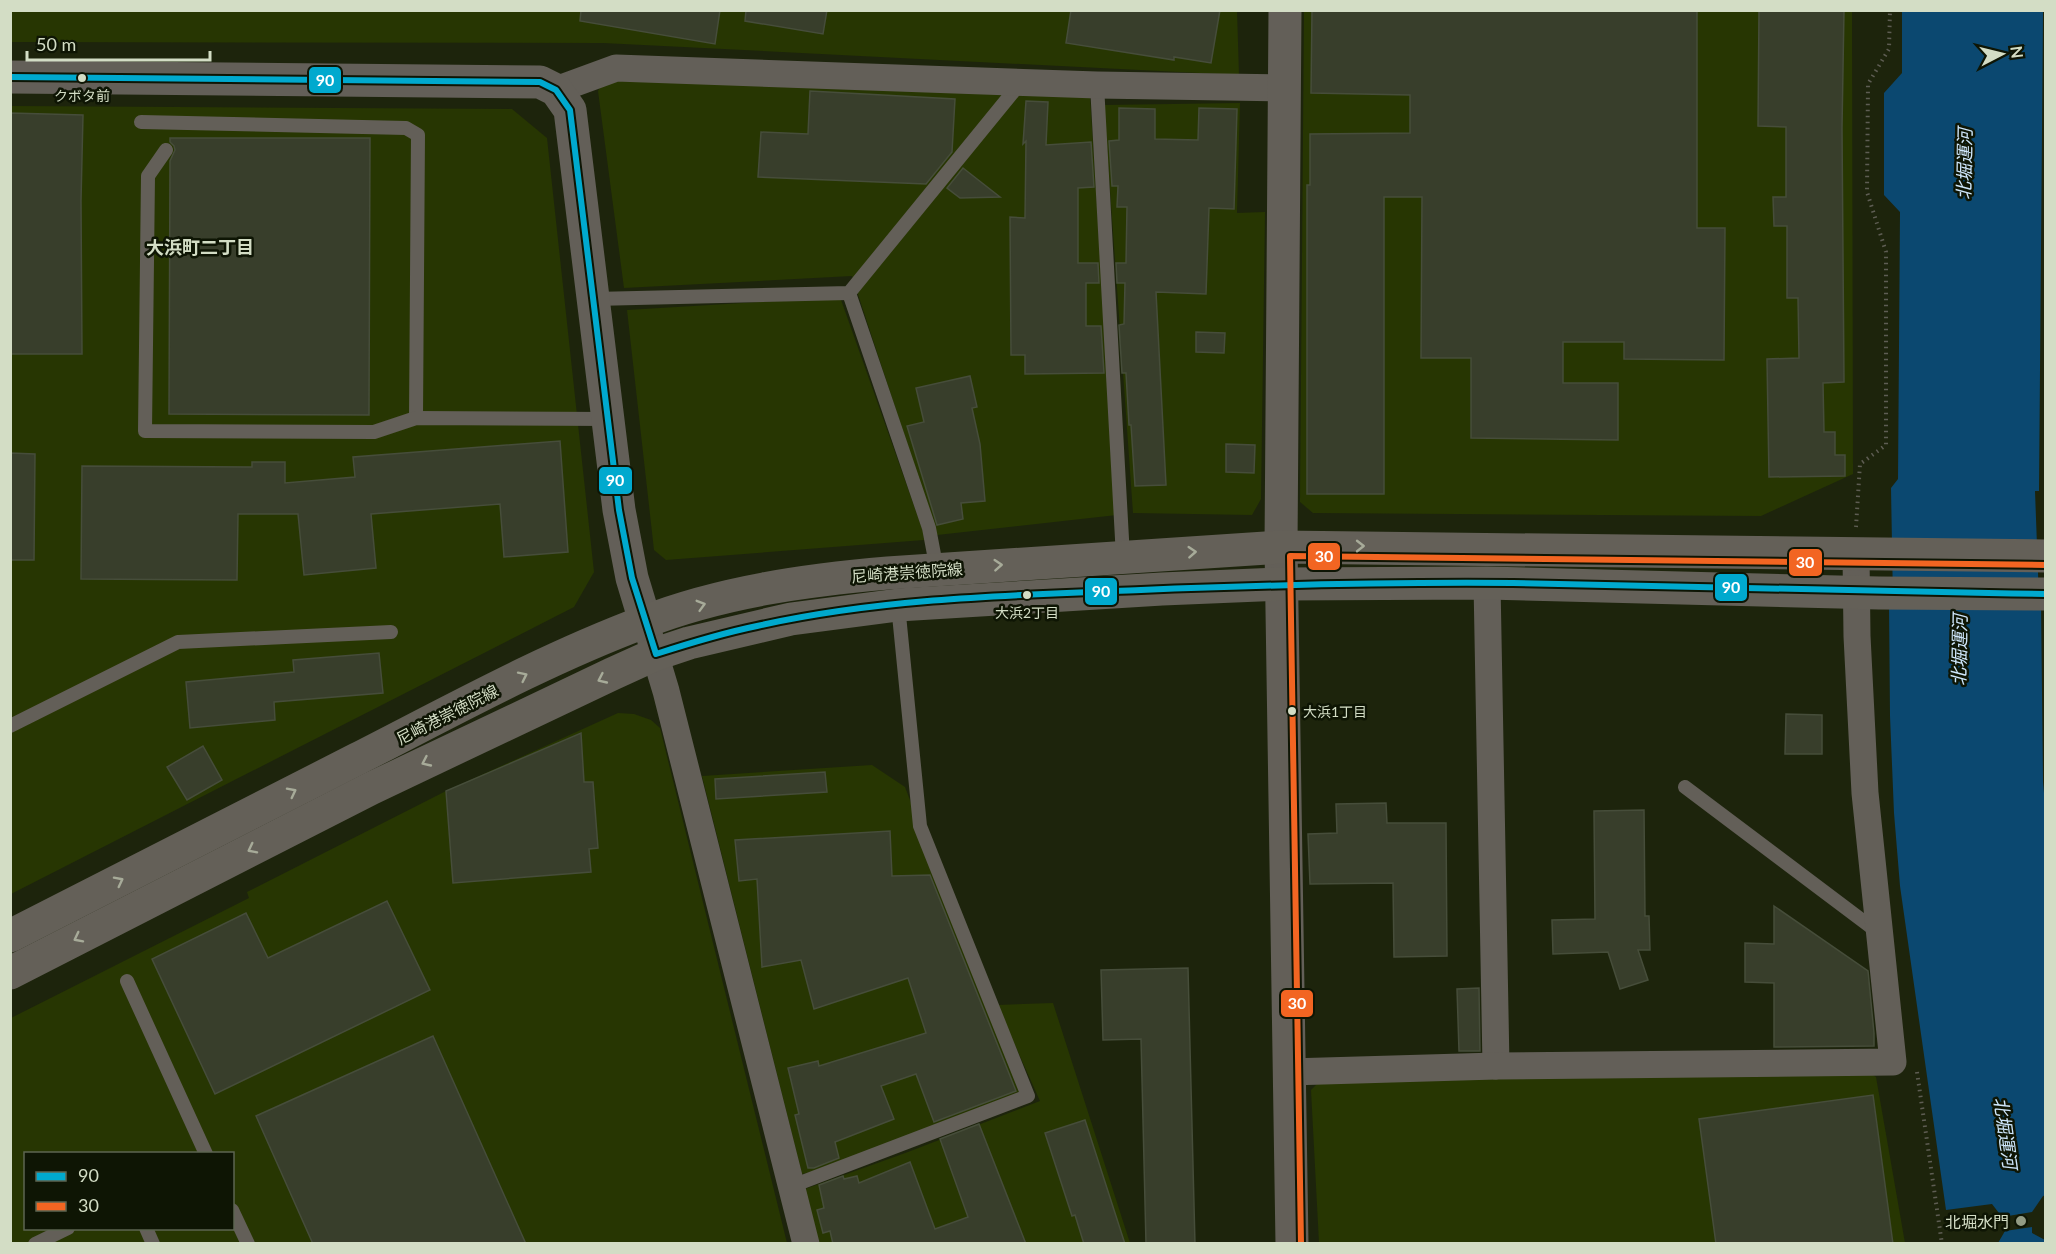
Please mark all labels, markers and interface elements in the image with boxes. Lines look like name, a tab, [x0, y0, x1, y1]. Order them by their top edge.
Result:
scale bar	[27, 24, 210, 62]
north arrow	[1972, 24, 2032, 84]
text: 50 m	[36, 33, 76, 55]
text: N	[2007, 45, 2028, 59]
line badge: 90	[308, 66, 342, 94]
text: 90	[316, 70, 334, 89]
marker: クボタ前	[76, 72, 88, 84]
place label: クボタ前	[54, 87, 110, 104]
water label: 北堀運河	[1952, 125, 1976, 200]
district label: 大浜町二丁目	[146, 236, 254, 258]
line badge: 90	[598, 466, 633, 495]
text: 90	[606, 470, 624, 489]
one-way arrow	[1356, 540, 1365, 552]
line badge: 30	[1307, 542, 1341, 571]
one-way arrow	[1188, 546, 1197, 559]
text: 30	[1315, 546, 1333, 565]
line badge: 30	[1788, 548, 1823, 577]
text: 30	[1796, 552, 1814, 571]
street label: 尼崎港崇徳院線	[850, 559, 964, 585]
one-way arrow	[993, 559, 1002, 572]
line badge: 90	[1714, 573, 1748, 602]
line badge: 90	[1084, 577, 1118, 606]
text: 90	[1722, 577, 1740, 596]
text: 90	[1092, 581, 1110, 600]
marker: 大浜2丁目	[1021, 589, 1033, 601]
one-way arrow	[695, 600, 706, 612]
place label: 大浜2丁目	[995, 604, 1059, 621]
water label: 北堀運河	[1947, 611, 1971, 686]
one-way arrow	[598, 671, 609, 683]
one-way arrow	[516, 672, 527, 684]
street label: 尼崎港崇徳院線	[393, 680, 501, 748]
place label: 大浜1丁目	[1303, 703, 1367, 720]
marker: 大浜1丁目	[1286, 705, 1298, 717]
one-way arrow	[422, 755, 433, 767]
one-way arrow	[286, 788, 297, 799]
one-way arrow	[247, 842, 258, 854]
one-way arrow	[112, 877, 123, 888]
one-way arrow	[74, 931, 85, 942]
line badge: 30	[1280, 989, 1314, 1018]
text: 30	[1288, 993, 1306, 1012]
water label: 北堀運河	[1990, 1096, 2022, 1173]
legend	[24, 1152, 234, 1230]
text: 90	[78, 1164, 99, 1186]
text: 30	[78, 1194, 99, 1216]
place label: 北堀水門	[1945, 1212, 2009, 1231]
marker: 北堀水門	[2014, 1214, 2028, 1228]

